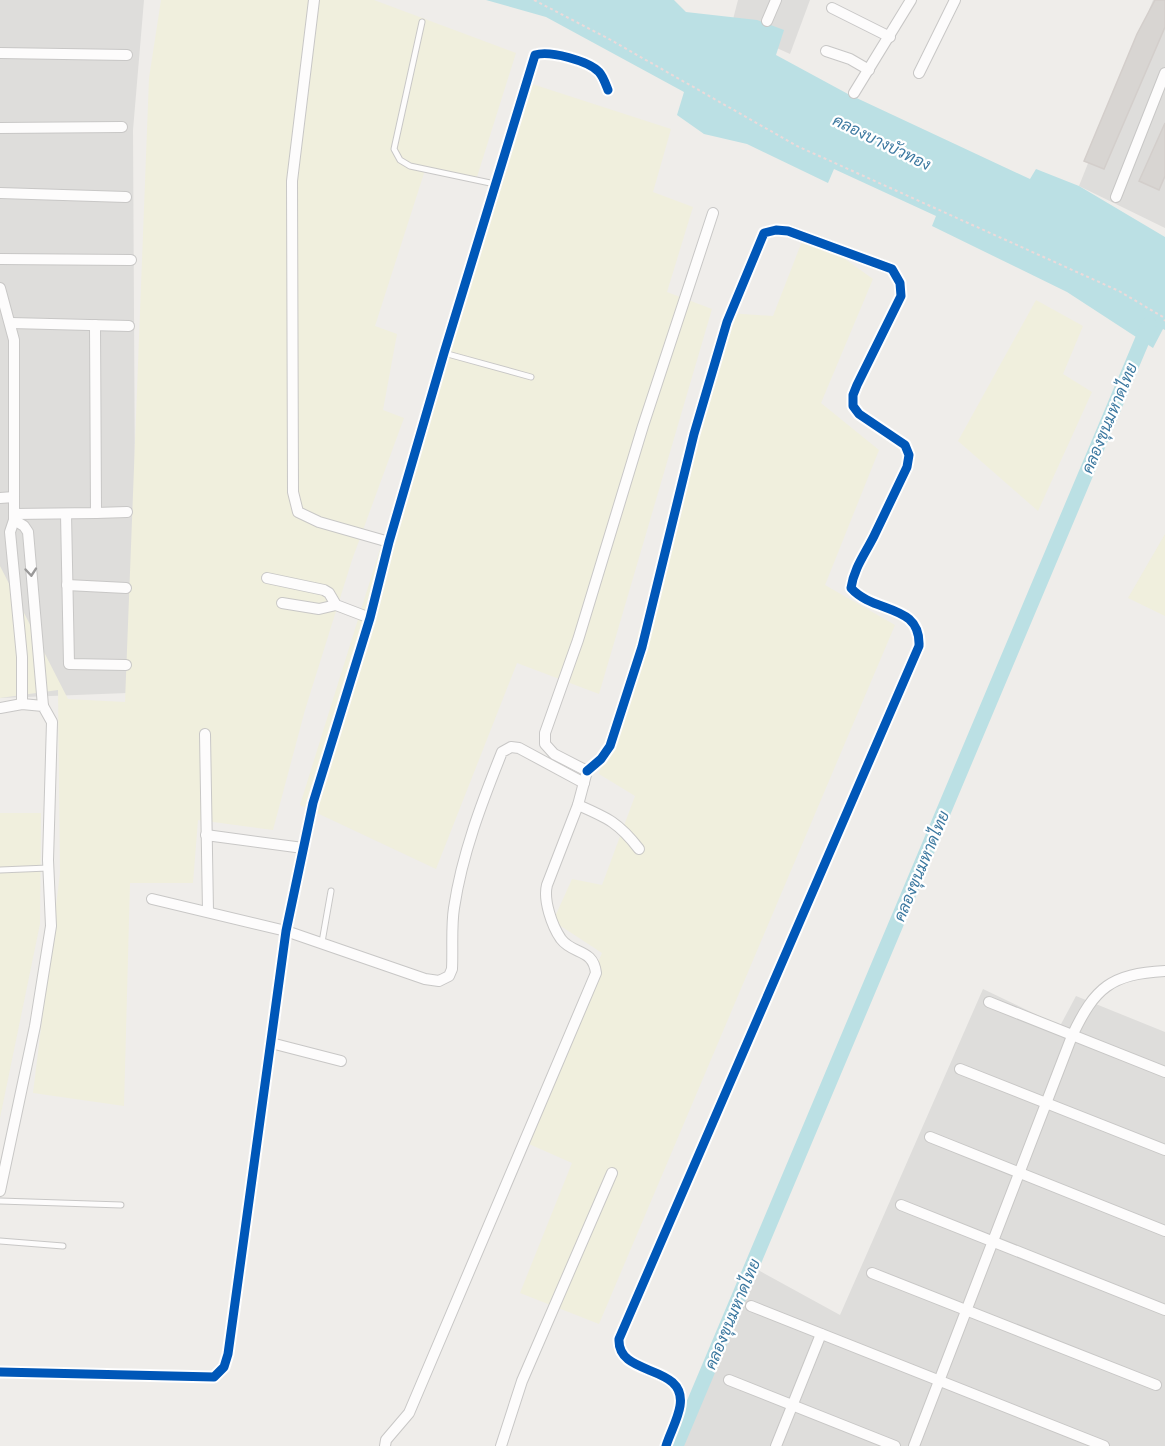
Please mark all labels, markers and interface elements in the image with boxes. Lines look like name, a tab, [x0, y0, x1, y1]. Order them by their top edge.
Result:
water label: คลองบางบัวทอง	[830, 110, 934, 174]
water label: คลองขุนมหาดไทย	[1076, 359, 1143, 477]
one-way arrow	[24, 567, 37, 577]
water label: คลองขุนมหาดไทย	[888, 807, 955, 925]
water label: คลองขุนมหาดไทย	[699, 1255, 766, 1373]

